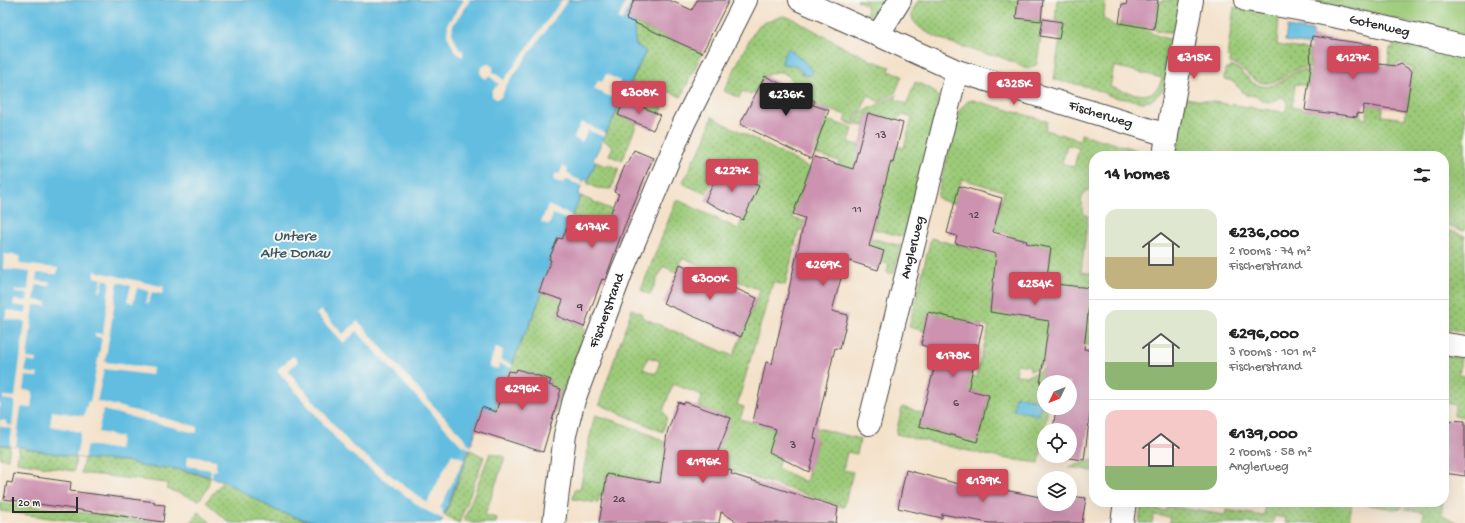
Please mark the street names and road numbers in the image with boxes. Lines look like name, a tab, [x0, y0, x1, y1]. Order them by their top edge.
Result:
street label: Gotenweg	[1348, 11, 1412, 41]
street label: Fischerweg	[1066, 97, 1135, 133]
street label: Anglerweg	[897, 214, 929, 281]
street label: Fischerstrand	[585, 269, 629, 351]

